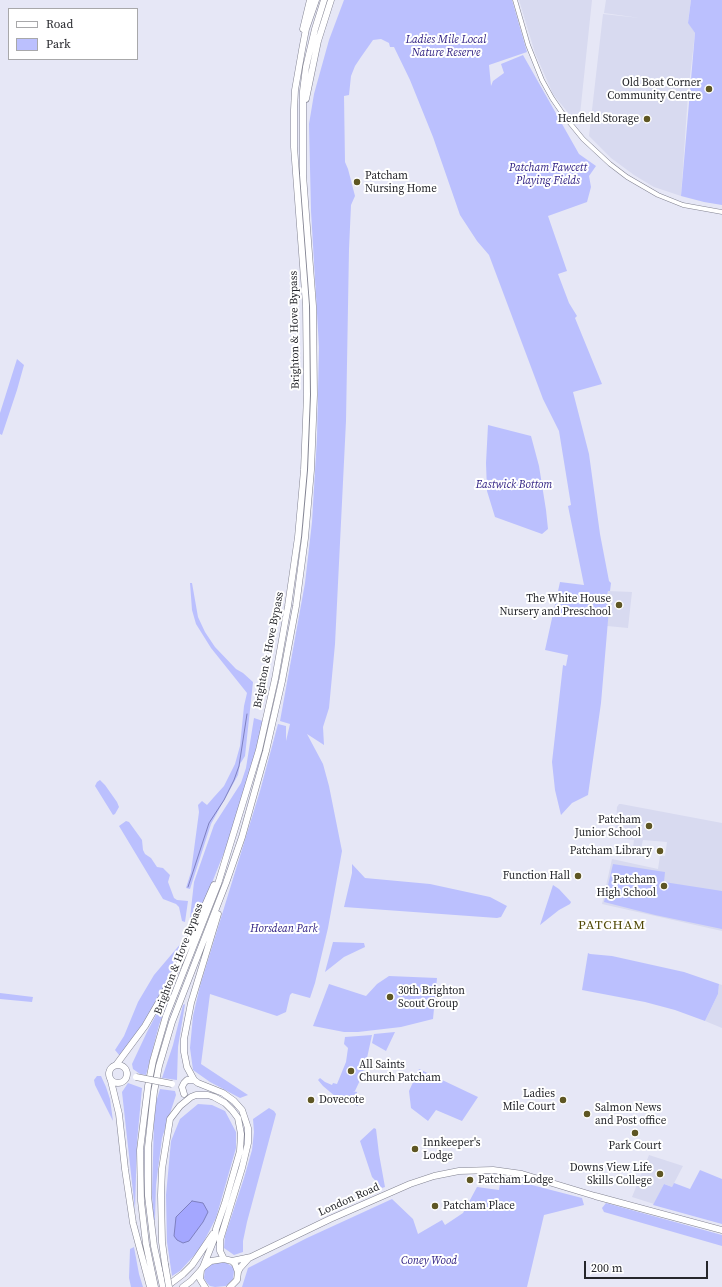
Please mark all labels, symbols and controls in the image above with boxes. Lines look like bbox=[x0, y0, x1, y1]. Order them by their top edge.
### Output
legend bbox=[8, 8, 138, 60]
text: Road bbox=[46, 16, 73, 32]
park label: Ladies Mile Local Nature Reserve bbox=[406, 33, 486, 59]
text: Park bbox=[46, 36, 71, 52]
place label: Old Boat Corner Community Centre bbox=[607, 76, 701, 102]
marker: Old Boat Corner Community Centre bbox=[704, 84, 714, 94]
place label: Henfield Storage bbox=[558, 112, 639, 126]
marker: Henfield Storage bbox=[642, 114, 652, 124]
park label: Patcham Fawcett Playing Fields bbox=[509, 161, 587, 187]
place label: Patcham Nursing Home bbox=[365, 169, 437, 195]
marker: Patcham Nursing Home bbox=[352, 177, 362, 187]
street label: Brighton & Hove Bypass bbox=[287, 271, 303, 389]
park label: Eastwick Bottom bbox=[476, 478, 552, 492]
street label: Brighton & Hove Bypass bbox=[251, 591, 287, 709]
place label: The White House Nursery and Preschool bbox=[499, 592, 611, 618]
marker: The White House Nursery and Preschool bbox=[614, 600, 624, 610]
place label: Patcham Junior School bbox=[575, 813, 641, 839]
marker: Patcham Junior School bbox=[644, 821, 654, 831]
place label: Patcham Library bbox=[570, 844, 652, 858]
marker: Patcham Library bbox=[655, 846, 665, 856]
place label: Function Hall bbox=[503, 869, 570, 883]
marker: Function Hall bbox=[573, 871, 583, 881]
place label: Patcham High School bbox=[597, 873, 656, 899]
marker: Patcham High School bbox=[659, 881, 669, 891]
street label: Brighton & Hove Bypass bbox=[152, 901, 206, 1017]
district label: PATCHAM bbox=[578, 918, 646, 934]
park label: Horsdean Park bbox=[250, 922, 318, 936]
place label: 30th Brighton Scout Group bbox=[398, 984, 465, 1010]
marker: 30th Brighton Scout Group bbox=[385, 992, 395, 1002]
place label: All Saints Church Patcham bbox=[359, 1058, 441, 1084]
marker: All Saints Church Patcham bbox=[346, 1066, 356, 1076]
place label: Ladies Mile Court bbox=[503, 1087, 555, 1113]
place label: Dovecote bbox=[319, 1093, 364, 1107]
marker: Dovecote bbox=[306, 1095, 316, 1105]
marker: Ladies Mile Court bbox=[558, 1095, 568, 1105]
place label: Salmon News and Post office bbox=[595, 1101, 666, 1127]
marker: Salmon News and Post office bbox=[582, 1109, 592, 1119]
marker: Park Court bbox=[630, 1128, 640, 1138]
place label: Innkeeper's Lodge bbox=[423, 1136, 480, 1162]
place label: Park Court bbox=[609, 1139, 661, 1153]
marker: Innkeeper's Lodge bbox=[410, 1144, 420, 1154]
place label: Downs View Life Skills College bbox=[570, 1161, 652, 1187]
marker: Downs View Life Skills College bbox=[655, 1169, 665, 1179]
place label: Patcham Lodge bbox=[478, 1173, 553, 1187]
marker: Patcham Lodge bbox=[465, 1175, 475, 1185]
street label: London Road bbox=[316, 1181, 382, 1219]
place label: Patcham Place bbox=[443, 1199, 515, 1213]
marker: Patcham Place bbox=[430, 1201, 440, 1211]
scale bar bbox=[586, 1253, 710, 1279]
park label: Coney Wood bbox=[401, 1254, 457, 1268]
text: 200 m bbox=[591, 1260, 623, 1276]

